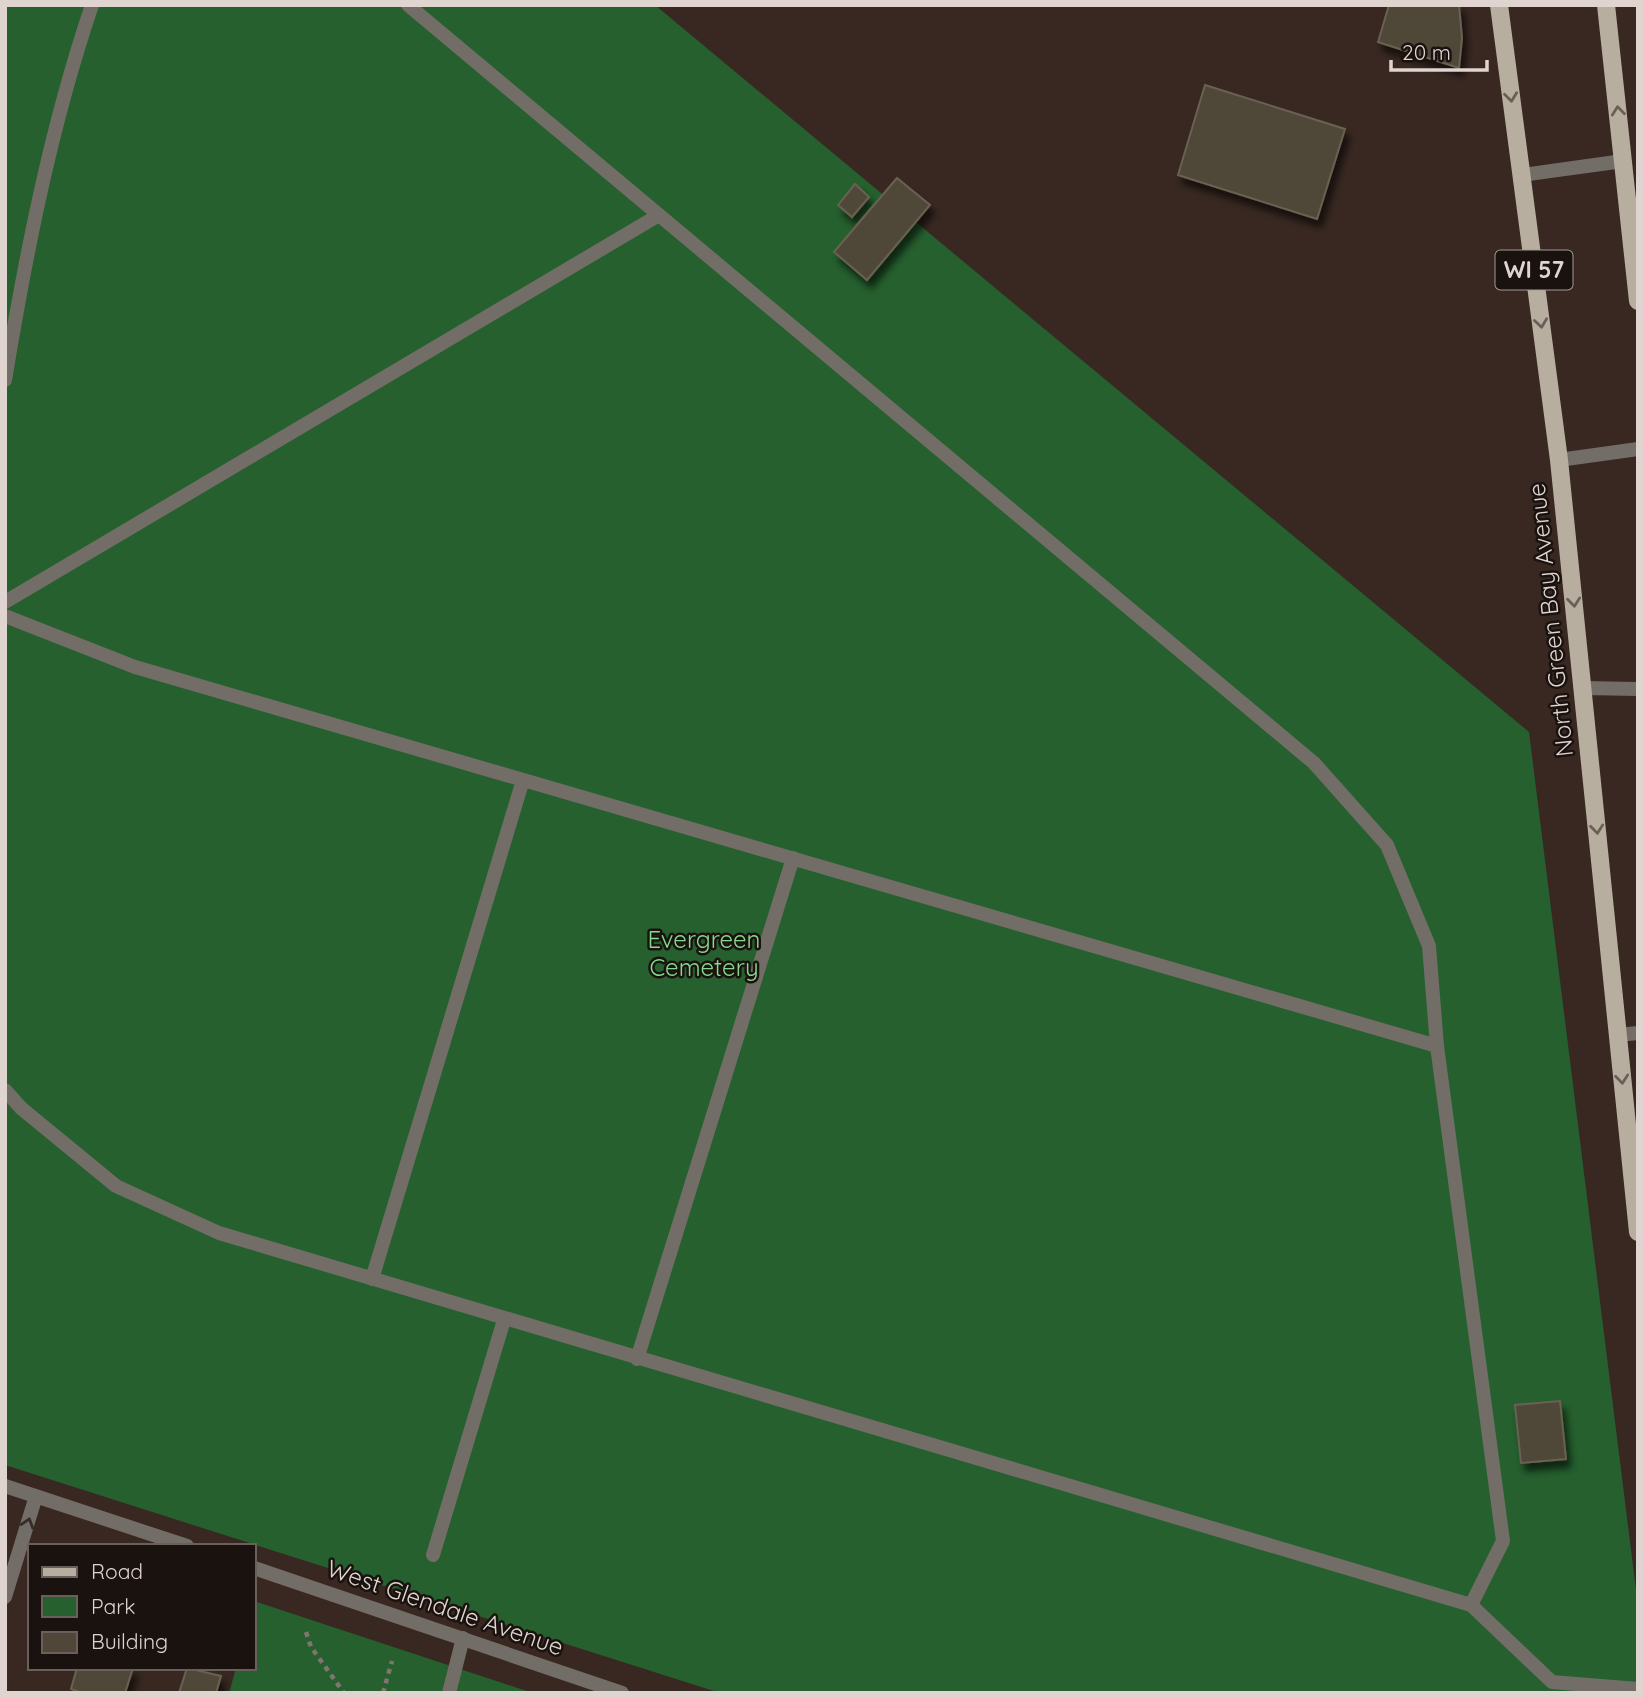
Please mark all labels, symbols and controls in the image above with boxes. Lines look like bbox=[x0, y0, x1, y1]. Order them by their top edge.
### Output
scale bar bbox=[1391, 28, 1487, 72]
text: 20 m bbox=[1402, 39, 1451, 65]
one-way arrow bbox=[1504, 91, 1519, 103]
one-way arrow bbox=[1610, 105, 1625, 117]
road number: WI 57 bbox=[1496, 250, 1572, 290]
one-way arrow bbox=[1534, 317, 1549, 329]
street label: North Green Bay Avenue bbox=[1521, 482, 1579, 758]
one-way arrow bbox=[1566, 597, 1581, 608]
one-way arrow bbox=[1589, 823, 1604, 834]
park label: Evergreen Cemetery bbox=[648, 924, 760, 982]
one-way arrow bbox=[1615, 1074, 1630, 1085]
one-way arrow bbox=[19, 1517, 34, 1529]
legend bbox=[28, 1544, 256, 1670]
street label: West Glendale Avenue bbox=[323, 1552, 568, 1662]
text: Road bbox=[91, 1558, 143, 1584]
text: Park bbox=[91, 1593, 135, 1619]
text: Building bbox=[91, 1628, 168, 1654]

